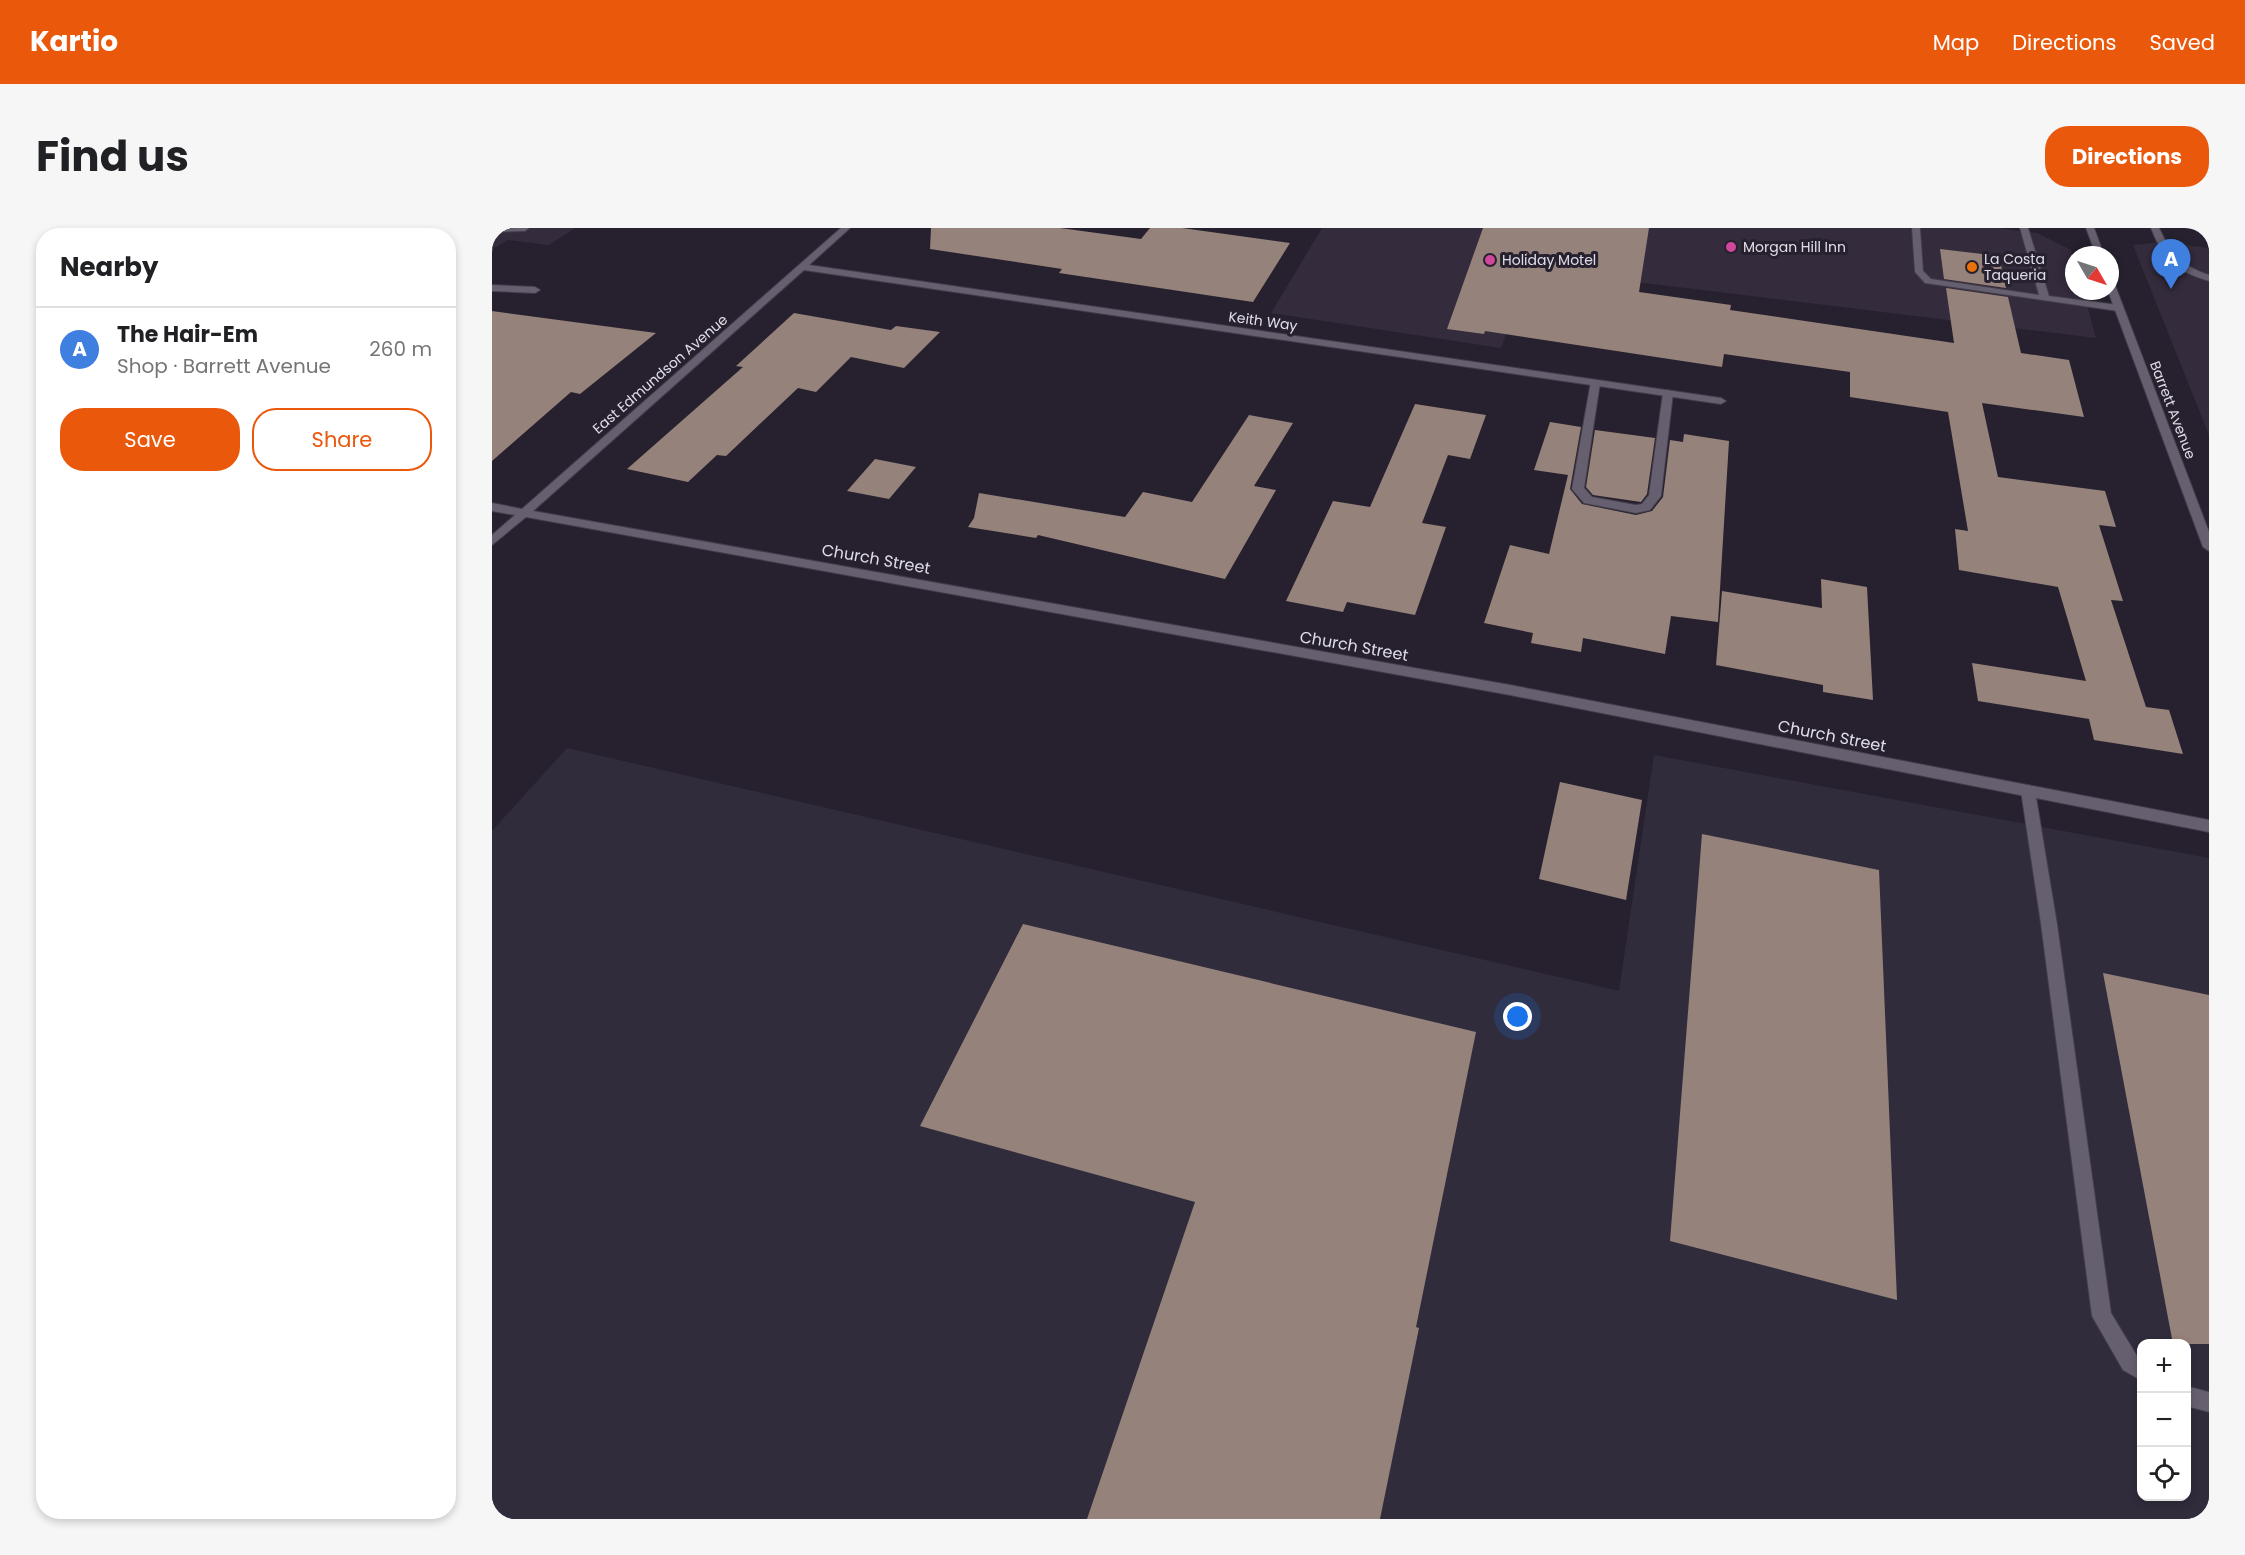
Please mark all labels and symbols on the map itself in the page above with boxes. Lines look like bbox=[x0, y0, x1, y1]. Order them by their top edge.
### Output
place label: Morgan Hill Inn bbox=[1743, 237, 1846, 257]
pin: A bbox=[2152, 239, 2190, 289]
marker: Morgan Hill Inn bbox=[1724, 240, 1738, 254]
north arrow bbox=[2065, 246, 2119, 300]
place label: La Costa Taqueria bbox=[1984, 249, 2046, 285]
place label: Holiday Motel bbox=[1502, 250, 1596, 270]
marker: Holiday Motel bbox=[1483, 253, 1497, 267]
marker: La Costa Taqueria bbox=[1965, 260, 1979, 274]
street label: Keith Way bbox=[1227, 306, 1299, 336]
street label: East Edmundson Avenue bbox=[588, 310, 732, 438]
street label: Barrett Avenue bbox=[2145, 358, 2201, 462]
street label: Church Street bbox=[820, 538, 932, 580]
street label: Church Street bbox=[1298, 625, 1410, 667]
street label: Church Street bbox=[1776, 714, 1888, 758]
your location bbox=[1503, 1002, 1532, 1031]

